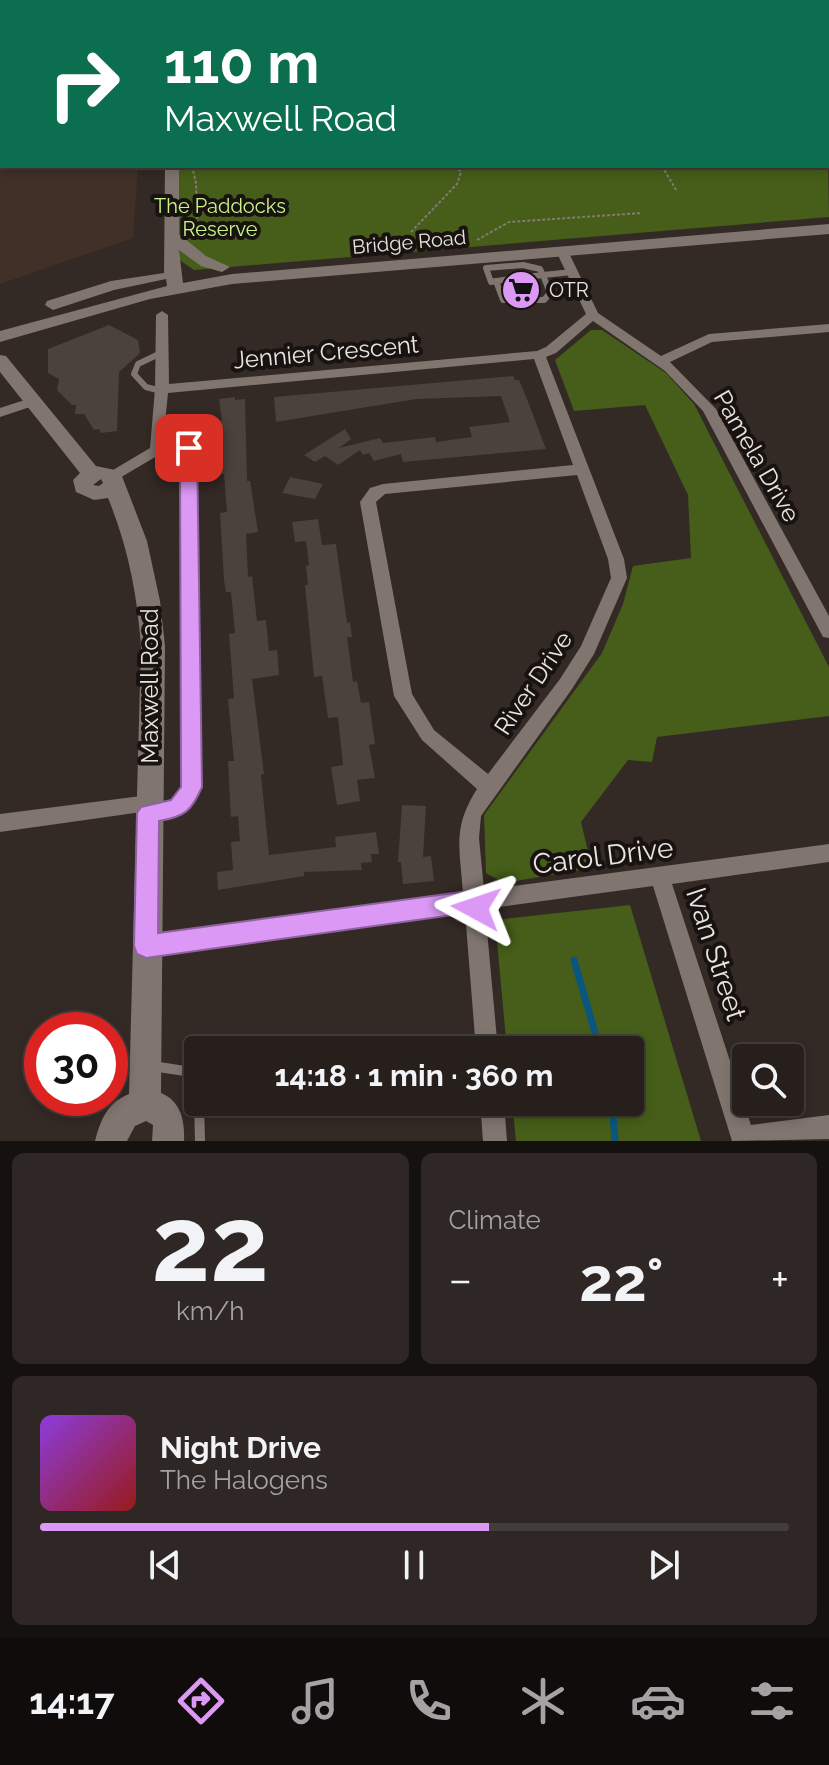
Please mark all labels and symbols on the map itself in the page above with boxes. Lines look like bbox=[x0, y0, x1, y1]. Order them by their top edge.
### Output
park label: The Paddocks Reserve bbox=[154, 194, 286, 241]
street label: Bridge Road bbox=[351, 225, 467, 259]
supermarket icon: OTR bbox=[500, 269, 542, 311]
place label: OTR bbox=[549, 278, 589, 302]
street label: Jennier Crescent bbox=[232, 329, 420, 375]
street label: Pamela Drive bbox=[708, 385, 806, 527]
pin bbox=[155, 414, 223, 482]
street label: Maxwell Road bbox=[135, 608, 164, 764]
street label: River Drive bbox=[488, 626, 578, 740]
street label: Carol Drive bbox=[531, 831, 675, 881]
position arrow bbox=[434, 866, 518, 950]
street label: Ivan Street bbox=[679, 883, 753, 1025]
speed limit sign: 30 bbox=[24, 1012, 128, 1116]

